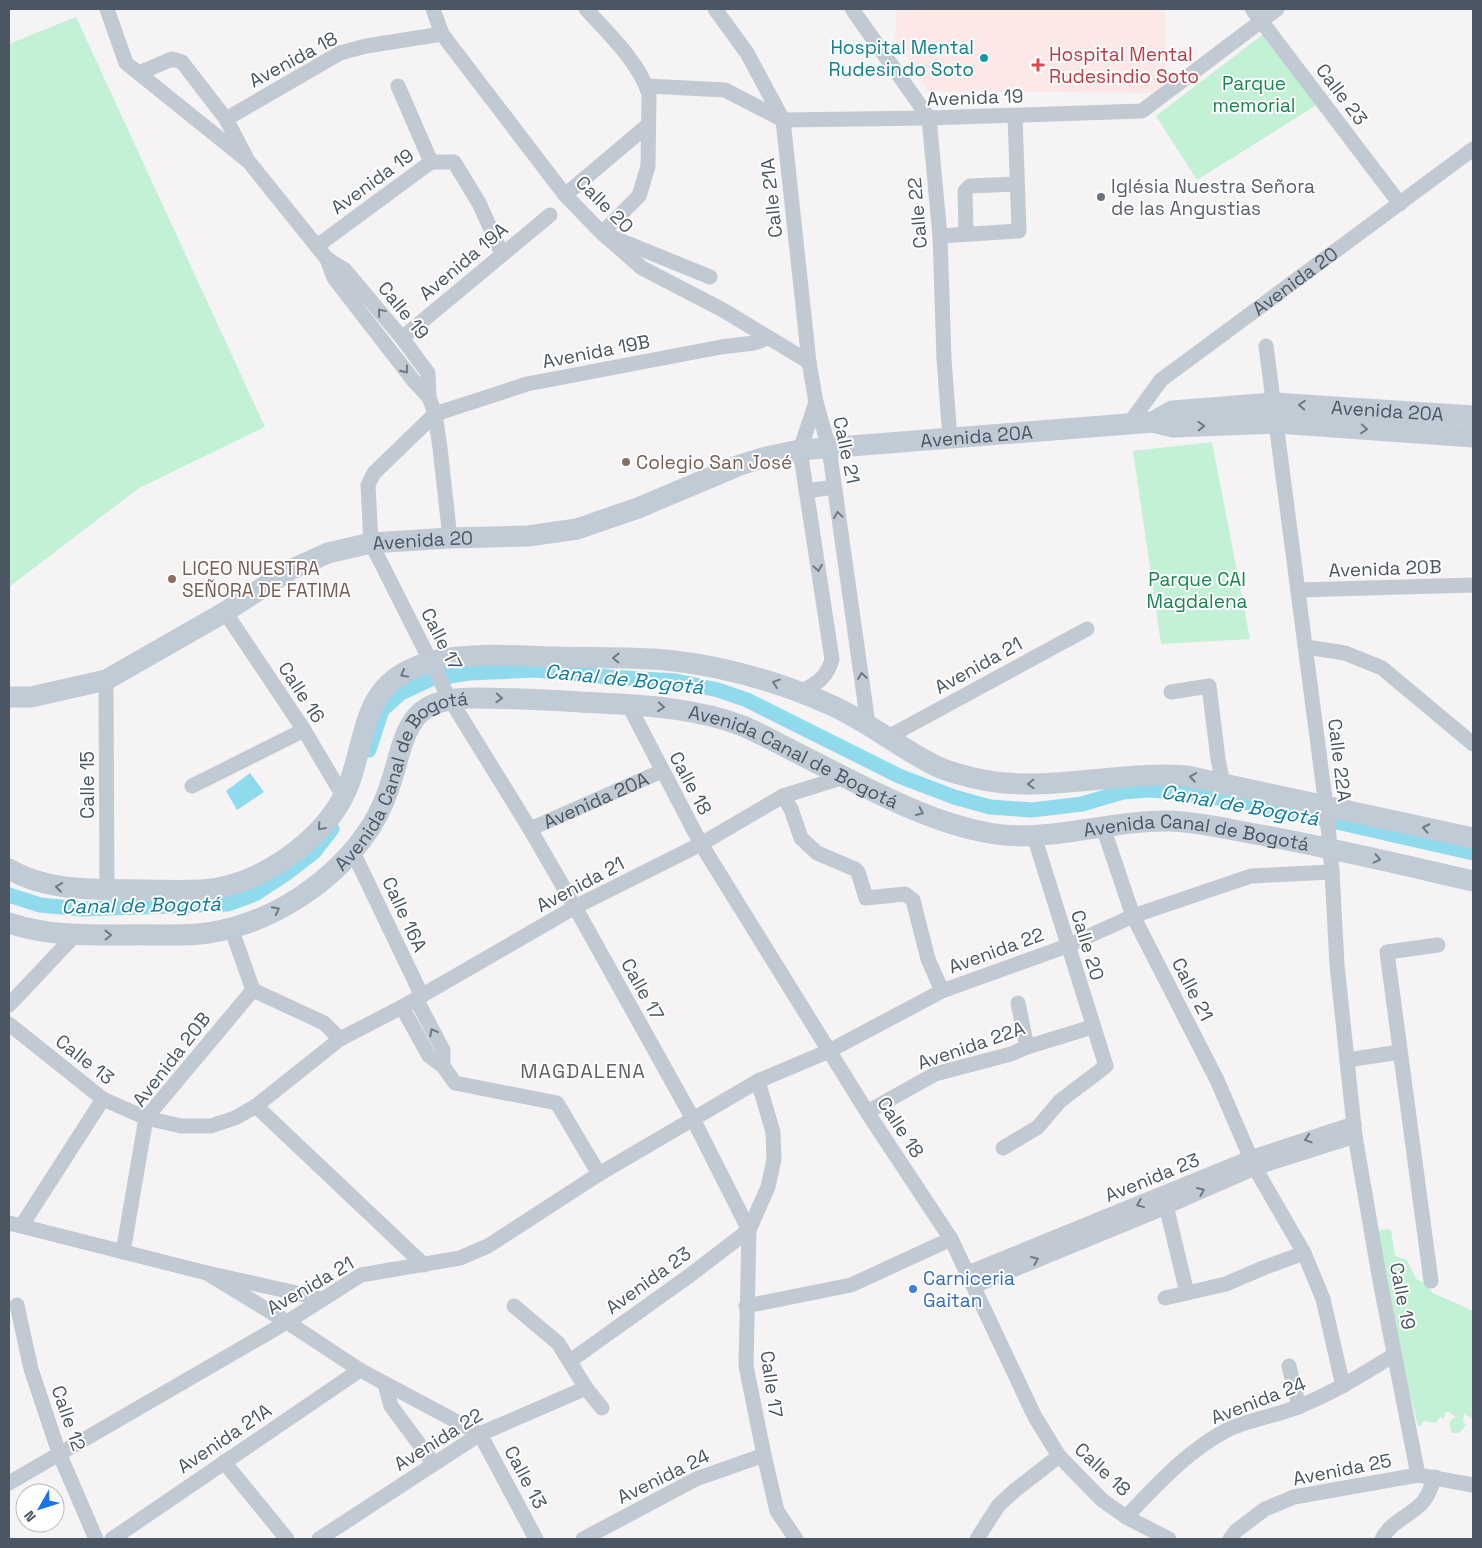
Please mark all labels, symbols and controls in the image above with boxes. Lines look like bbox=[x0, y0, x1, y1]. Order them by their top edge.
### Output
street label: Avenida 18 bbox=[245, 26, 342, 93]
place label: Hospital Mental Rudesindo Soto bbox=[829, 35, 974, 82]
place label: Hospital Mental Rudesindio Soto bbox=[1049, 42, 1199, 89]
marker: Hospital Mental Rudesindo Soto bbox=[978, 52, 990, 64]
marker: Hospital Mental Rudesindio Soto bbox=[1031, 58, 1045, 72]
street label: Calle 23 bbox=[1310, 58, 1373, 130]
park label: Parque memorial bbox=[1212, 71, 1296, 118]
street label: Avenida 19 bbox=[926, 83, 1024, 112]
street label: Avenida 19 bbox=[326, 143, 419, 220]
street label: Calle 21A bbox=[755, 157, 788, 239]
street label: Calle 20 bbox=[570, 170, 639, 239]
place label: Iglésia Nuestra Señora de las Angustias bbox=[1111, 174, 1315, 221]
street label: Calle 22 bbox=[902, 176, 933, 250]
marker: Iglésia Nuestra Señora de las Angustias bbox=[1095, 191, 1107, 203]
street label: Avenida 19A bbox=[414, 217, 513, 306]
street label: Avenida 20 bbox=[1247, 241, 1343, 321]
street label: Calle 19 bbox=[372, 276, 435, 345]
one-way arrow bbox=[377, 309, 386, 318]
street label: Avenida 19B bbox=[540, 329, 652, 374]
one-way arrow bbox=[399, 364, 407, 373]
street label: Avenida 20A bbox=[1330, 395, 1445, 427]
one-way arrow bbox=[1298, 399, 1306, 410]
street label: Calle 21 bbox=[827, 414, 866, 486]
street label: Avenida 20A bbox=[919, 420, 1034, 453]
one-way arrow bbox=[1198, 420, 1206, 431]
one-way arrow bbox=[1360, 423, 1368, 434]
place label: Colegio San José bbox=[636, 450, 792, 475]
marker: Colegio San José bbox=[620, 456, 632, 468]
one-way arrow bbox=[834, 511, 844, 519]
street label: Avenida 20 bbox=[372, 525, 473, 556]
street label: Avenida 20B bbox=[1328, 554, 1442, 583]
place label: LICEO NUESTRA SEÑORA DE FATIMA bbox=[182, 556, 351, 603]
one-way arrow bbox=[812, 564, 823, 572]
park label: Parque CAI Magdalena bbox=[1147, 567, 1248, 614]
marker: LICEO NUESTRA SEÑORA DE FATIMA bbox=[166, 573, 178, 585]
street label: Calle 17 bbox=[415, 604, 468, 675]
street label: Avenida 21 bbox=[930, 631, 1026, 700]
one-way arrow bbox=[612, 653, 620, 664]
street label: Calle 16 bbox=[273, 657, 331, 728]
water label: Canal de Bogotá bbox=[544, 658, 705, 700]
one-way arrow bbox=[401, 667, 410, 677]
one-way arrow bbox=[857, 671, 867, 680]
one-way arrow bbox=[772, 679, 781, 689]
street label: Avenida Canal de Bogotá bbox=[329, 686, 469, 876]
one-way arrow bbox=[495, 693, 503, 704]
street label: Avenida Canal de Bogotá bbox=[686, 700, 902, 814]
one-way arrow bbox=[658, 702, 666, 713]
street label: Calle 22A bbox=[1322, 717, 1357, 803]
street label: Calle 18 bbox=[663, 747, 718, 819]
street label: Calle 15 bbox=[75, 751, 100, 819]
street label: Avenida 20A bbox=[539, 766, 653, 835]
one-way arrow bbox=[1189, 772, 1198, 782]
water label: Canal de Bogotá bbox=[1159, 778, 1321, 832]
one-way arrow bbox=[1027, 779, 1034, 789]
one-way arrow bbox=[915, 806, 924, 816]
street label: Avenida Canal de Bogotá bbox=[1081, 809, 1311, 857]
one-way arrow bbox=[318, 822, 327, 831]
one-way arrow bbox=[1421, 823, 1430, 834]
street label: Avenida 21 bbox=[532, 851, 629, 918]
one-way arrow bbox=[1373, 853, 1382, 864]
street label: Calle 16A bbox=[376, 873, 433, 956]
one-way arrow bbox=[54, 882, 62, 893]
water label: Canal de Bogotá bbox=[61, 891, 221, 919]
one-way arrow bbox=[271, 906, 280, 916]
street label: Calle 20 bbox=[1065, 907, 1110, 983]
street label: Avenida 22 bbox=[945, 922, 1047, 979]
one-way arrow bbox=[105, 930, 113, 940]
street label: Calle 21 bbox=[1166, 953, 1219, 1025]
street label: Calle 17 bbox=[615, 954, 670, 1025]
street label: Avenida 20B bbox=[127, 1007, 216, 1112]
street label: Avenida 22A bbox=[914, 1015, 1028, 1076]
one-way arrow bbox=[430, 1028, 440, 1037]
street label: Calle 13 bbox=[50, 1029, 119, 1090]
district label: MAGDALENA bbox=[520, 1058, 646, 1084]
street label: Calle 18 bbox=[871, 1092, 930, 1163]
one-way arrow bbox=[1304, 1133, 1312, 1143]
street label: Avenida 23 bbox=[1101, 1147, 1203, 1208]
one-way arrow bbox=[1196, 1187, 1205, 1198]
one-way arrow bbox=[1136, 1198, 1145, 1208]
street label: Avenida 23 bbox=[601, 1241, 696, 1320]
street label: Avenida 21 bbox=[262, 1250, 358, 1320]
one-way arrow bbox=[1030, 1256, 1039, 1267]
street label: Calle 19 bbox=[1384, 1260, 1421, 1332]
place label: Carniceria Gaitan bbox=[923, 1266, 1015, 1313]
marker: Carniceria Gaitan bbox=[907, 1283, 919, 1295]
street label: Calle 17 bbox=[754, 1349, 789, 1419]
street label: Avenida 24 bbox=[1207, 1371, 1309, 1430]
street label: Calle 12 bbox=[46, 1382, 91, 1454]
street label: Avenida 21A bbox=[172, 1398, 276, 1479]
street label: Avenida 22 bbox=[389, 1402, 487, 1477]
street label: Calle 18 bbox=[1069, 1437, 1136, 1502]
street label: Calle 13 bbox=[499, 1441, 553, 1513]
street label: Avenida 24 bbox=[613, 1443, 714, 1510]
street label: Avenida 25 bbox=[1291, 1448, 1394, 1491]
north arrow bbox=[15, 1483, 65, 1533]
text: N bbox=[20, 1507, 40, 1525]

